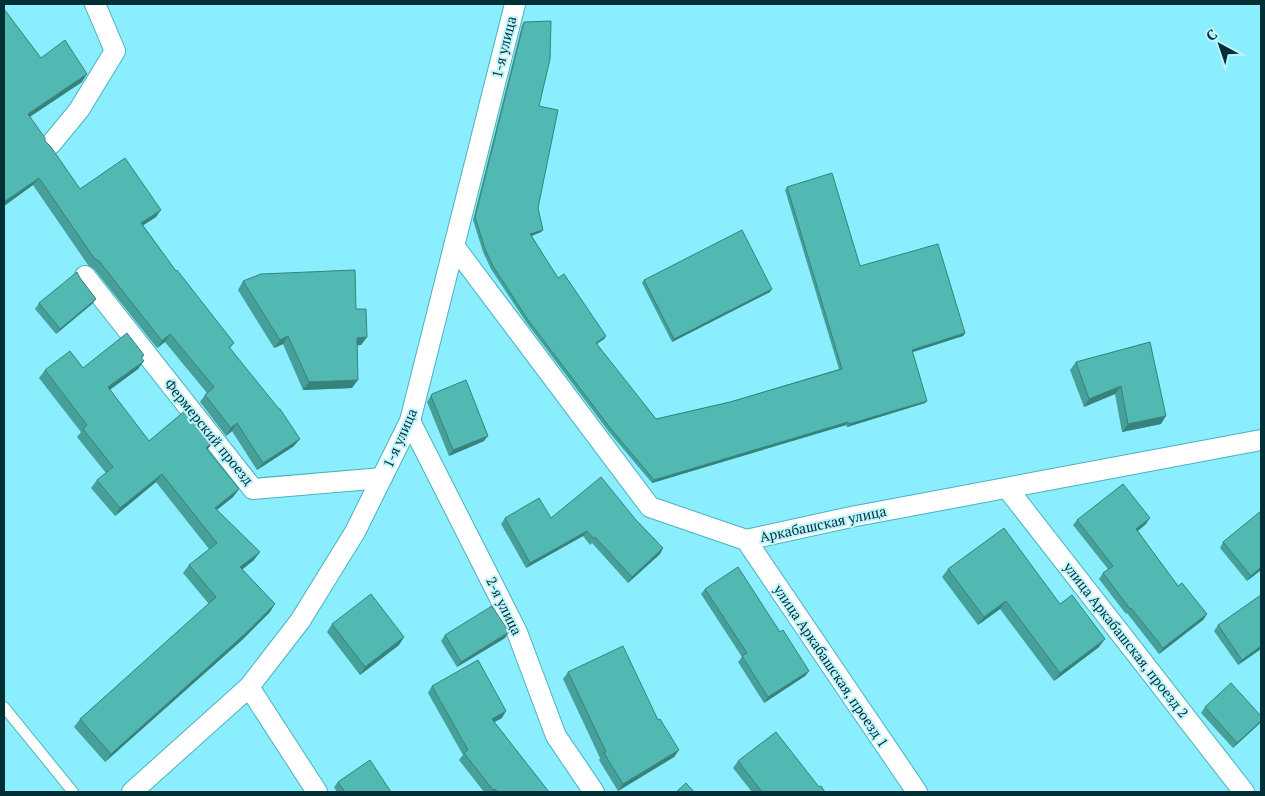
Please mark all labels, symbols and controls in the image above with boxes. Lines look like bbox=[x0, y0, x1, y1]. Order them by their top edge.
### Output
street label: 1-я улица bbox=[487, 14, 520, 80]
north arrow bbox=[1195, 20, 1245, 70]
text: С bbox=[1202, 24, 1221, 45]
street label: Фермерский проезд bbox=[161, 375, 258, 489]
street label: 1-я улица bbox=[378, 405, 421, 470]
street label: Аркабашская улица bbox=[758, 501, 888, 546]
street label: улица Аркабашская, проезд 2 bbox=[1059, 557, 1193, 721]
street label: 2-я улица bbox=[482, 573, 527, 638]
street label: улица Аркабашская, проезд 1 bbox=[769, 580, 893, 751]

